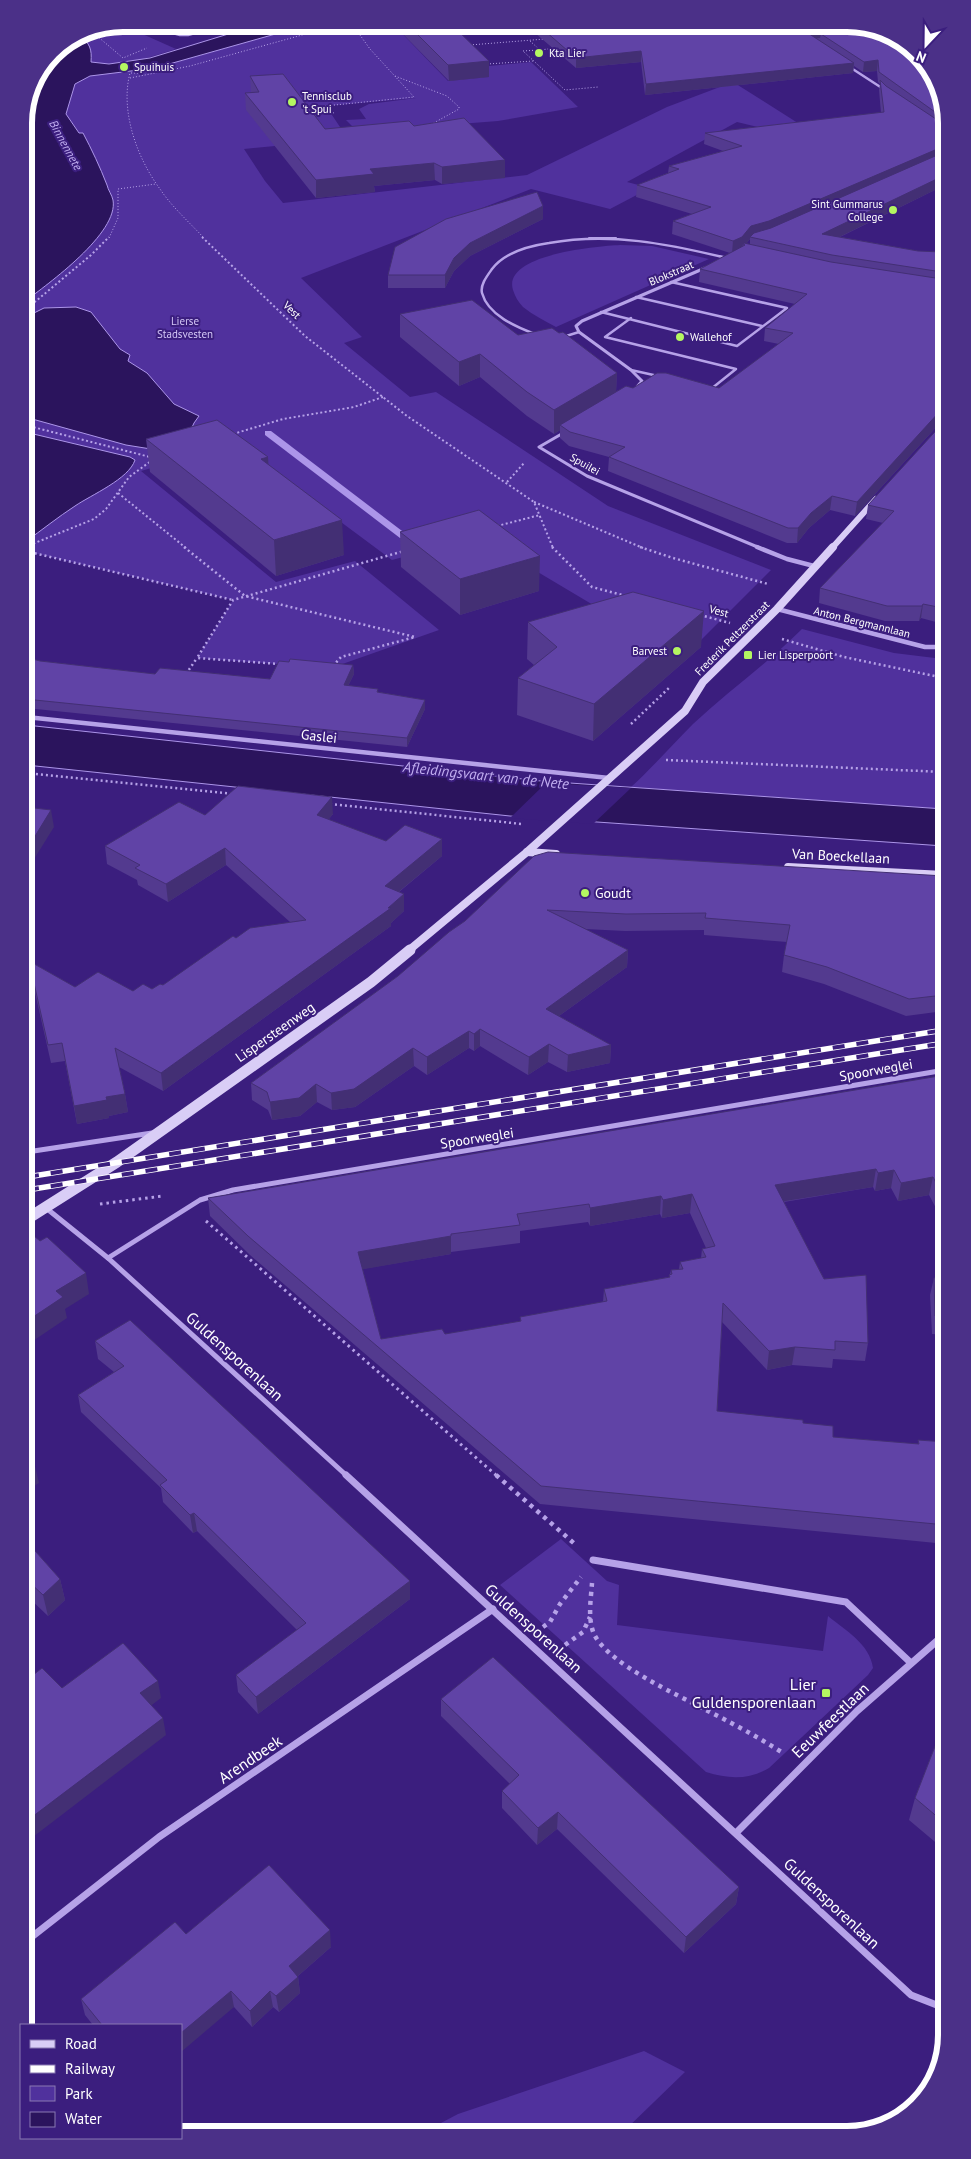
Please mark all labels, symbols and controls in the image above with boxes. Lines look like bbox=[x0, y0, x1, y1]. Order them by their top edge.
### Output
north arrow bbox=[901, 20, 951, 70]
place label: Kta Lier bbox=[549, 46, 586, 60]
marker: Kta Lier bbox=[533, 47, 545, 59]
text: N bbox=[913, 47, 929, 67]
place label: Spuihuis bbox=[134, 60, 175, 74]
marker: Spuihuis bbox=[118, 61, 130, 73]
place label: Tennisclub 't Spui bbox=[302, 89, 352, 116]
marker: Tennisclub 't Spui bbox=[286, 96, 298, 108]
water label: Binnennete bbox=[46, 117, 86, 173]
place label: Sint Gummarus College bbox=[811, 197, 883, 224]
marker: Sint Gummarus College bbox=[887, 204, 899, 216]
street label: Blokstraat bbox=[646, 257, 696, 289]
street label: Vest bbox=[279, 297, 304, 322]
park label: Lierse Stadsvesten bbox=[157, 314, 213, 341]
place label: Wallehof bbox=[690, 330, 732, 344]
marker: Wallehof bbox=[674, 331, 686, 343]
street label: Spuilei bbox=[567, 450, 603, 478]
street label: Frederik Peltzerstraat bbox=[692, 597, 773, 678]
street label: Vest bbox=[707, 601, 731, 620]
street label: Anton Bergmannlaan bbox=[812, 603, 912, 641]
place label: Barvest bbox=[632, 644, 667, 658]
marker: Barvest bbox=[671, 645, 683, 657]
place label: Lier Lisperpoort bbox=[758, 648, 833, 662]
marker: Lier Lisperpoort bbox=[742, 649, 754, 661]
street label: Gaslei bbox=[300, 725, 338, 747]
water label: Afleidingsvaart van de Nete bbox=[401, 757, 570, 793]
street label: Van Boeckellaan bbox=[791, 844, 890, 868]
place label: Goudt bbox=[595, 884, 631, 902]
marker: Goudt bbox=[579, 887, 591, 899]
street label: Lispersteenweg bbox=[232, 998, 318, 1066]
street label: Spoorweglei bbox=[838, 1055, 914, 1085]
street label: Spoorweglei bbox=[439, 1123, 515, 1153]
street label: Guldensporenlaan bbox=[182, 1307, 288, 1405]
street label: Guldensporenlaan bbox=[481, 1579, 587, 1677]
place label: Lier Guldensporenlaan bbox=[692, 1674, 817, 1712]
street label: Eeuwfeestlaan bbox=[787, 1678, 873, 1762]
marker: Lier Guldensporenlaan bbox=[820, 1687, 832, 1699]
street label: Arendbeek bbox=[214, 1730, 286, 1788]
street label: Guldensporenlaan bbox=[780, 1853, 884, 1953]
legend bbox=[20, 2024, 182, 2139]
text: Road bbox=[65, 2034, 97, 2053]
text: Railway bbox=[65, 2059, 115, 2078]
text: Park bbox=[65, 2084, 93, 2103]
text: Water bbox=[65, 2109, 102, 2128]

